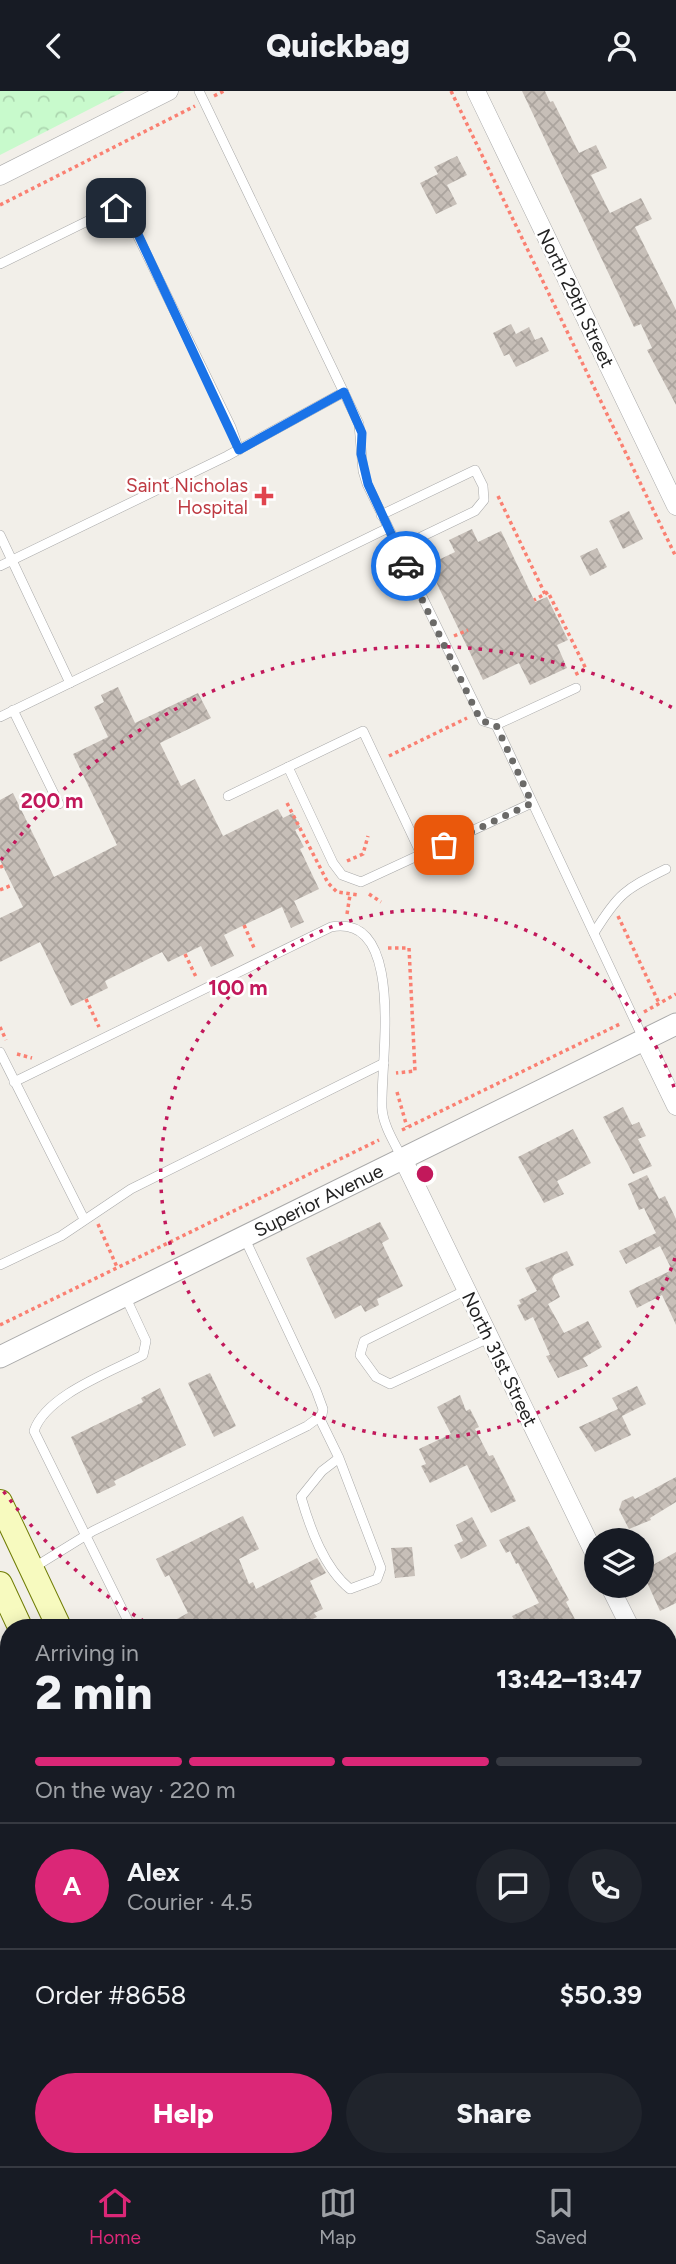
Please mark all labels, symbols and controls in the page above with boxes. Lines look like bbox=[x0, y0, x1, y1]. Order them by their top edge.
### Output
icon: back bbox=[35, 27, 73, 65]
text: Quickbag bbox=[266, 27, 410, 65]
icon: person bbox=[603, 27, 641, 65]
pin bbox=[86, 178, 146, 238]
icon: home bbox=[97, 189, 135, 227]
street label: North 29th Street bbox=[532, 225, 619, 371]
place label: Saint Nicholas Hospital bbox=[126, 474, 248, 519]
marker: Saint Nicholas Hospital bbox=[254, 486, 274, 506]
courier bbox=[371, 531, 441, 601]
icon: car bbox=[387, 547, 425, 585]
text: 200 m bbox=[21, 788, 83, 813]
pin bbox=[414, 815, 474, 875]
icon: bag bbox=[425, 826, 463, 864]
text: 100 m bbox=[208, 975, 268, 1000]
street label: Superior Avenue bbox=[250, 1159, 387, 1242]
centre of rings bbox=[413, 1162, 437, 1186]
street label: North 31st Street bbox=[457, 1288, 542, 1430]
map controls bbox=[584, 1528, 654, 1598]
button: layers bbox=[584, 1528, 654, 1598]
text: Arriving in bbox=[35, 1639, 139, 1667]
text: 13:42–13:47 bbox=[496, 1663, 642, 1695]
text: 2 min bbox=[35, 1665, 152, 1721]
text: On the way · 220 m bbox=[35, 1776, 235, 1804]
button: chat bbox=[476, 1849, 550, 1923]
button: phone bbox=[568, 1849, 642, 1923]
text: Alex bbox=[127, 1856, 180, 1888]
text: A bbox=[63, 1870, 81, 1902]
text: Courier · 4.5 bbox=[127, 1888, 253, 1916]
text: Order #8658 bbox=[35, 1979, 187, 2011]
text: $50.39 bbox=[560, 1979, 642, 2011]
button: Help bbox=[35, 2073, 332, 2153]
button: Share bbox=[346, 2073, 642, 2153]
tab: Home bbox=[89, 2184, 141, 2249]
tab: Map bbox=[319, 2184, 357, 2249]
tab: Saved bbox=[535, 2184, 587, 2249]

